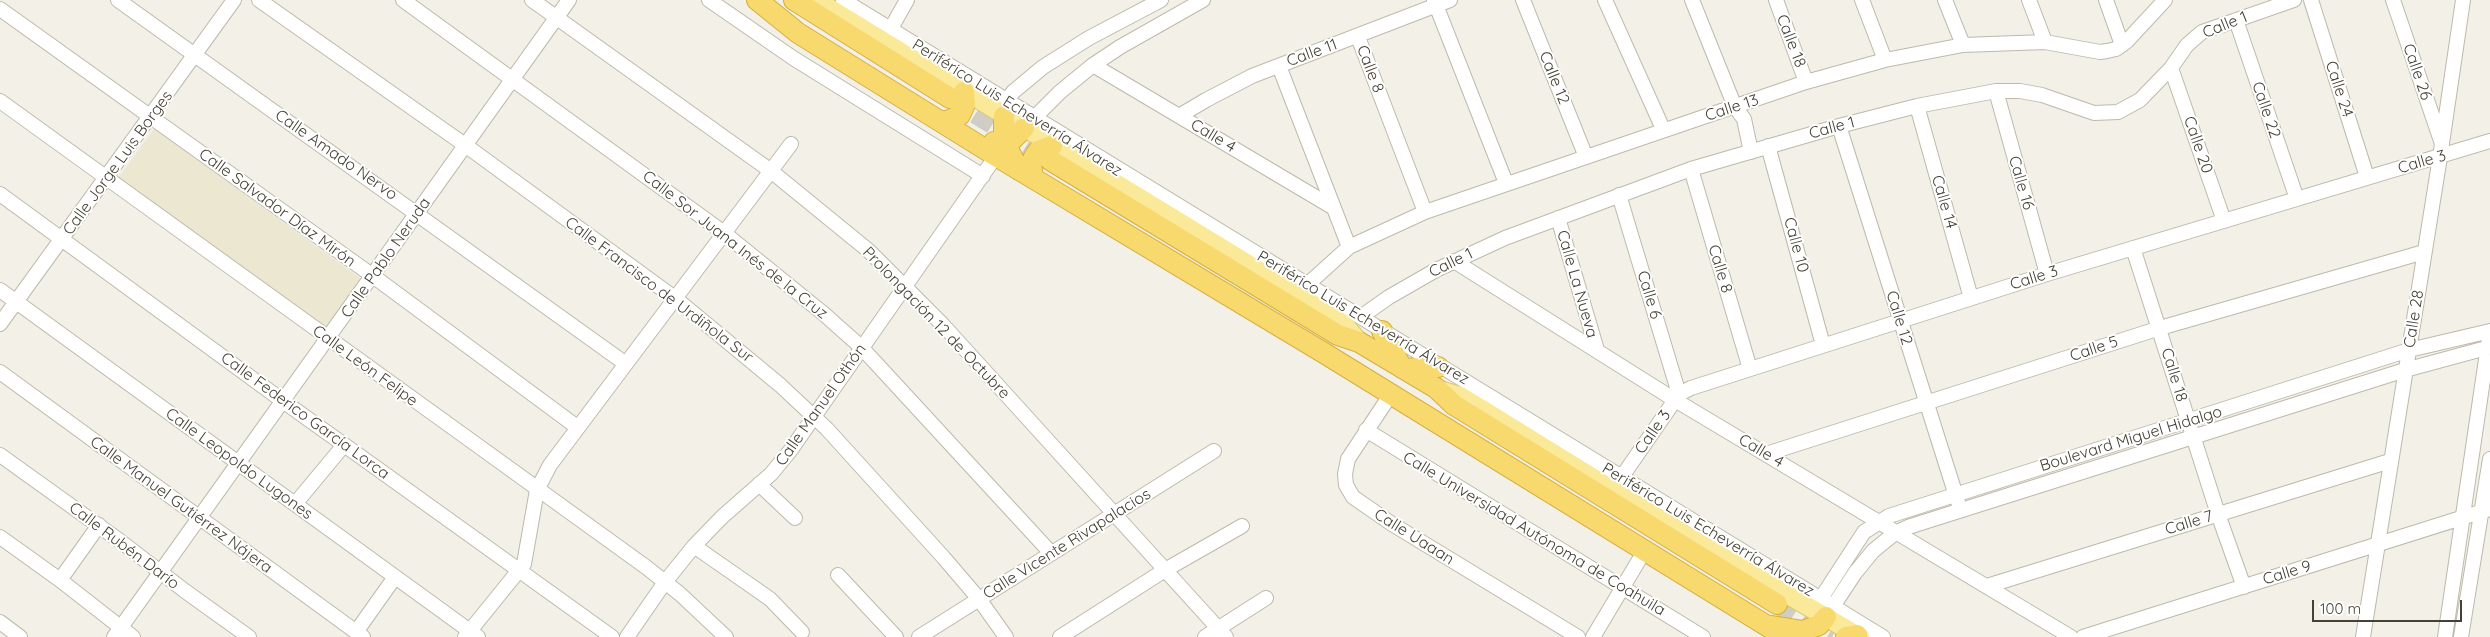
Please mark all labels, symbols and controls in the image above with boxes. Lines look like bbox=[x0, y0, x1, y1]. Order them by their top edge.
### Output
street label: Calle 1 bbox=[2200, 7, 2250, 43]
street label: Calle 18 bbox=[1772, 12, 1810, 70]
street label: Periférico Luis Echeverría Álvarez bbox=[909, 35, 1125, 181]
street label: Calle 11 bbox=[1284, 35, 1340, 71]
street label: Calle 26 bbox=[2398, 41, 2436, 103]
street label: Calle 8 bbox=[1352, 43, 1388, 95]
street label: Calle 12 bbox=[1535, 49, 1573, 107]
street label: Calle 24 bbox=[2321, 59, 2357, 119]
street label: Calle 22 bbox=[2247, 79, 2285, 141]
street label: Calle Jorge Luis Borges bbox=[59, 87, 177, 239]
street label: Calle 13 bbox=[1703, 90, 1761, 126]
street label: Calle Amado Nervo bbox=[271, 106, 401, 204]
street label: Calle 1 bbox=[1807, 113, 1857, 143]
street label: Calle 20 bbox=[2179, 114, 2217, 176]
street label: Calle 4 bbox=[1187, 115, 1239, 157]
street label: Calle Salvador Díaz Mirón bbox=[195, 145, 359, 271]
street label: Calle 3 bbox=[2396, 146, 2448, 178]
street label: Calle 16 bbox=[2004, 154, 2038, 212]
street label: Calle Sor Juana Inés de la Cruz bbox=[639, 167, 831, 323]
street label: Calle 14 bbox=[1927, 173, 1961, 231]
street label: Calle Pablo Neruda bbox=[337, 194, 435, 322]
street label: Calle Francisco de Urdiñola Sur bbox=[561, 213, 757, 367]
street label: Calle 10 bbox=[1779, 215, 1813, 275]
street label: Calle La Nueva bbox=[1552, 228, 1602, 340]
street label: Prolongación 12 de Octubre bbox=[858, 243, 1014, 403]
street label: Calle 8 bbox=[1704, 243, 1736, 295]
street label: Calle 1 bbox=[1426, 244, 1476, 282]
street label: Periférico Luis Echeverría Álvarez bbox=[1254, 247, 1472, 389]
street label: Calle 3 bbox=[2008, 262, 2060, 294]
street label: Calle 6 bbox=[1633, 269, 1665, 321]
street label: Calle 12 bbox=[1882, 289, 1916, 347]
street label: Calle 28 bbox=[2400, 289, 2428, 349]
street label: Calle León Felipe bbox=[309, 321, 421, 411]
street label: Calle 5 bbox=[2068, 332, 2120, 366]
street label: Calle Manuel Othón bbox=[772, 340, 870, 470]
street label: Calle 18 bbox=[2157, 346, 2191, 404]
street label: Calle Federico García Lorca bbox=[217, 348, 393, 484]
street label: Boulevard Miguel Hidalgo bbox=[2038, 402, 2224, 476]
street label: Calle Leopoldo Lugones bbox=[162, 404, 316, 524]
street label: Calle 3 bbox=[1631, 406, 1675, 458]
street label: Calle 4 bbox=[1735, 430, 1787, 472]
street label: Calle Manuel Gutiérrez Nájera bbox=[86, 432, 276, 578]
street label: Calle Universidad Autónoma de Coahuila bbox=[1399, 448, 1669, 620]
street label: Periférico Luis Echeverría Álvarez bbox=[1599, 459, 1817, 601]
street label: Calle Vicente Rivapalacios bbox=[980, 484, 1154, 604]
street label: Calle Rubén Darío bbox=[65, 498, 183, 594]
street label: Calle Uaaan bbox=[1370, 505, 1458, 569]
street label: Calle 7 bbox=[2163, 507, 2215, 539]
street label: Calle 9 bbox=[2260, 557, 2314, 589]
scale bar bbox=[2315, 590, 2465, 622]
text: 100 m bbox=[2320, 599, 2361, 618]

